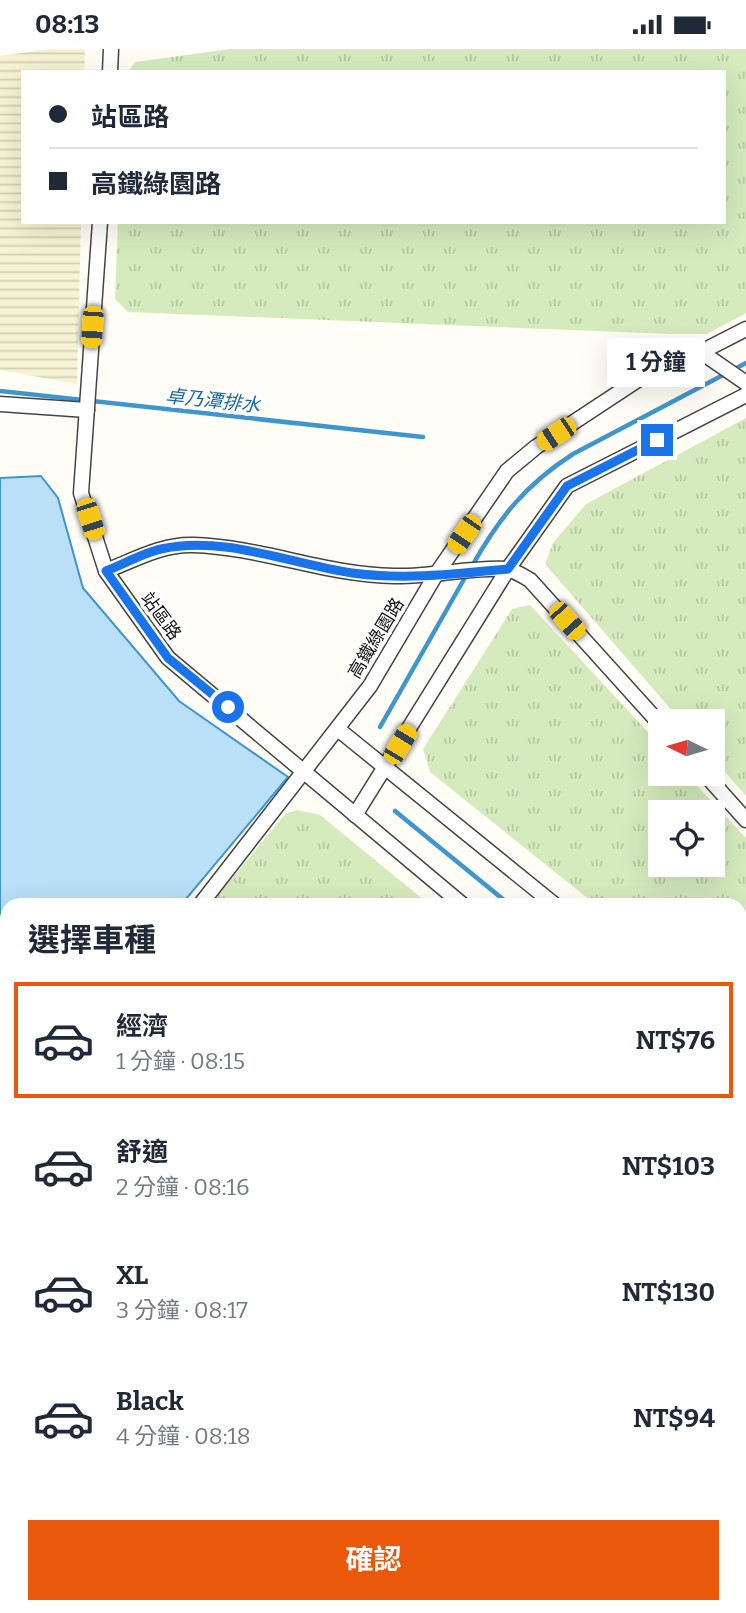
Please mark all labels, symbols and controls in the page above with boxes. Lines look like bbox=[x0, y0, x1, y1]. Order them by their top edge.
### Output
text: 08:13 bbox=[35, 9, 99, 40]
text: 站區路 bbox=[91, 102, 169, 133]
text: 高鐵綠園路 bbox=[91, 169, 221, 200]
car bbox=[81, 305, 104, 349]
callout: 1 分鐘 bbox=[608, 339, 706, 387]
text: 1 分鐘 bbox=[626, 348, 686, 376]
water label: 卓乃潭排水 bbox=[164, 384, 262, 417]
car bbox=[533, 414, 580, 454]
route end bbox=[641, 424, 673, 456]
car bbox=[74, 496, 107, 542]
car bbox=[444, 511, 485, 557]
street label: 站區路 bbox=[136, 588, 186, 644]
street label: 高鐵綠園路 bbox=[343, 594, 409, 682]
car bbox=[546, 598, 589, 644]
route start bbox=[212, 691, 244, 723]
north arrow bbox=[648, 709, 724, 786]
map controls bbox=[648, 709, 725, 877]
car bbox=[381, 721, 420, 767]
button: locate bbox=[648, 800, 725, 877]
text: 選擇車種 bbox=[28, 921, 156, 959]
icon: car bbox=[32, 1009, 95, 1072]
text: 經濟 bbox=[116, 1011, 168, 1042]
text: NT$76 bbox=[636, 1025, 715, 1056]
text: 1 分鐘 · 08:15 bbox=[116, 1047, 245, 1075]
icon: car bbox=[32, 1135, 95, 1198]
text: 舒適 bbox=[116, 1137, 168, 1168]
text: NT$103 bbox=[622, 1151, 715, 1182]
text: 2 分鐘 · 08:16 bbox=[116, 1173, 249, 1201]
text: XL bbox=[116, 1260, 148, 1291]
icon: car bbox=[32, 1261, 95, 1324]
text: NT$130 bbox=[622, 1277, 715, 1308]
text: 3 分鐘 · 08:17 bbox=[116, 1296, 248, 1324]
text: Black bbox=[116, 1386, 184, 1417]
icon: car bbox=[32, 1387, 95, 1450]
text: NT$94 bbox=[633, 1403, 715, 1434]
text: 4 分鐘 · 08:18 bbox=[116, 1422, 251, 1450]
button: 確認 bbox=[28, 1520, 719, 1600]

